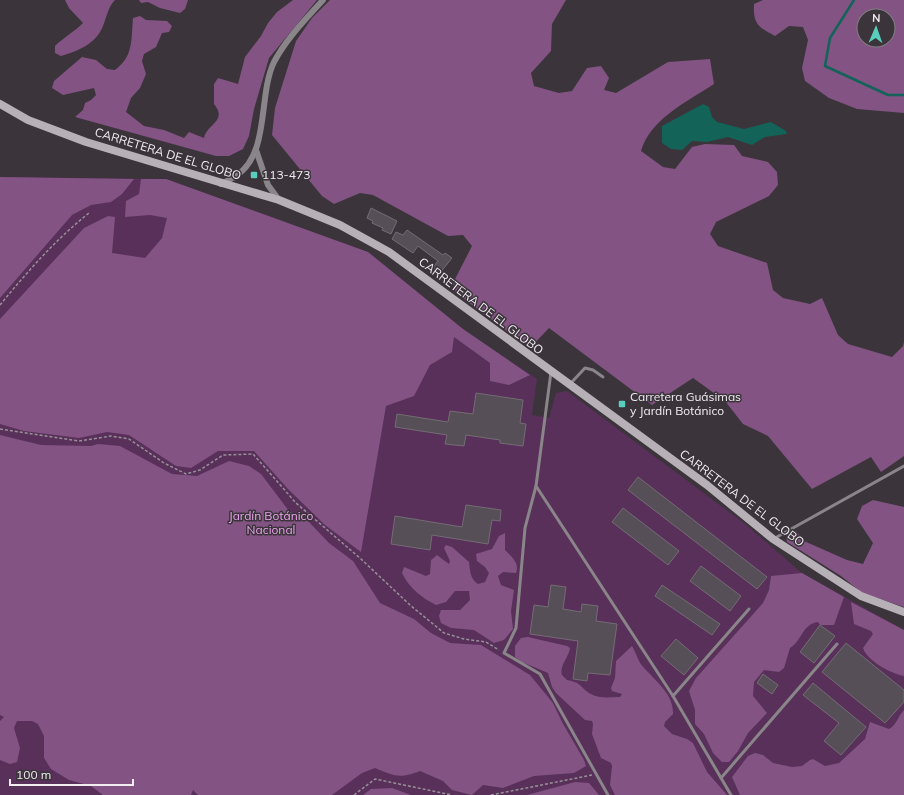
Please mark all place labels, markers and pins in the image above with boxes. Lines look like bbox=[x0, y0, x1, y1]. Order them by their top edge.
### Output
place label: 113-473 bbox=[262, 167, 310, 182]
marker: 113-473 bbox=[249, 170, 259, 180]
place label: Carretera Guásimas y Jardín Botánico bbox=[630, 389, 741, 418]
marker: Carretera Guásimas y Jardín Botánico bbox=[617, 399, 627, 409]

